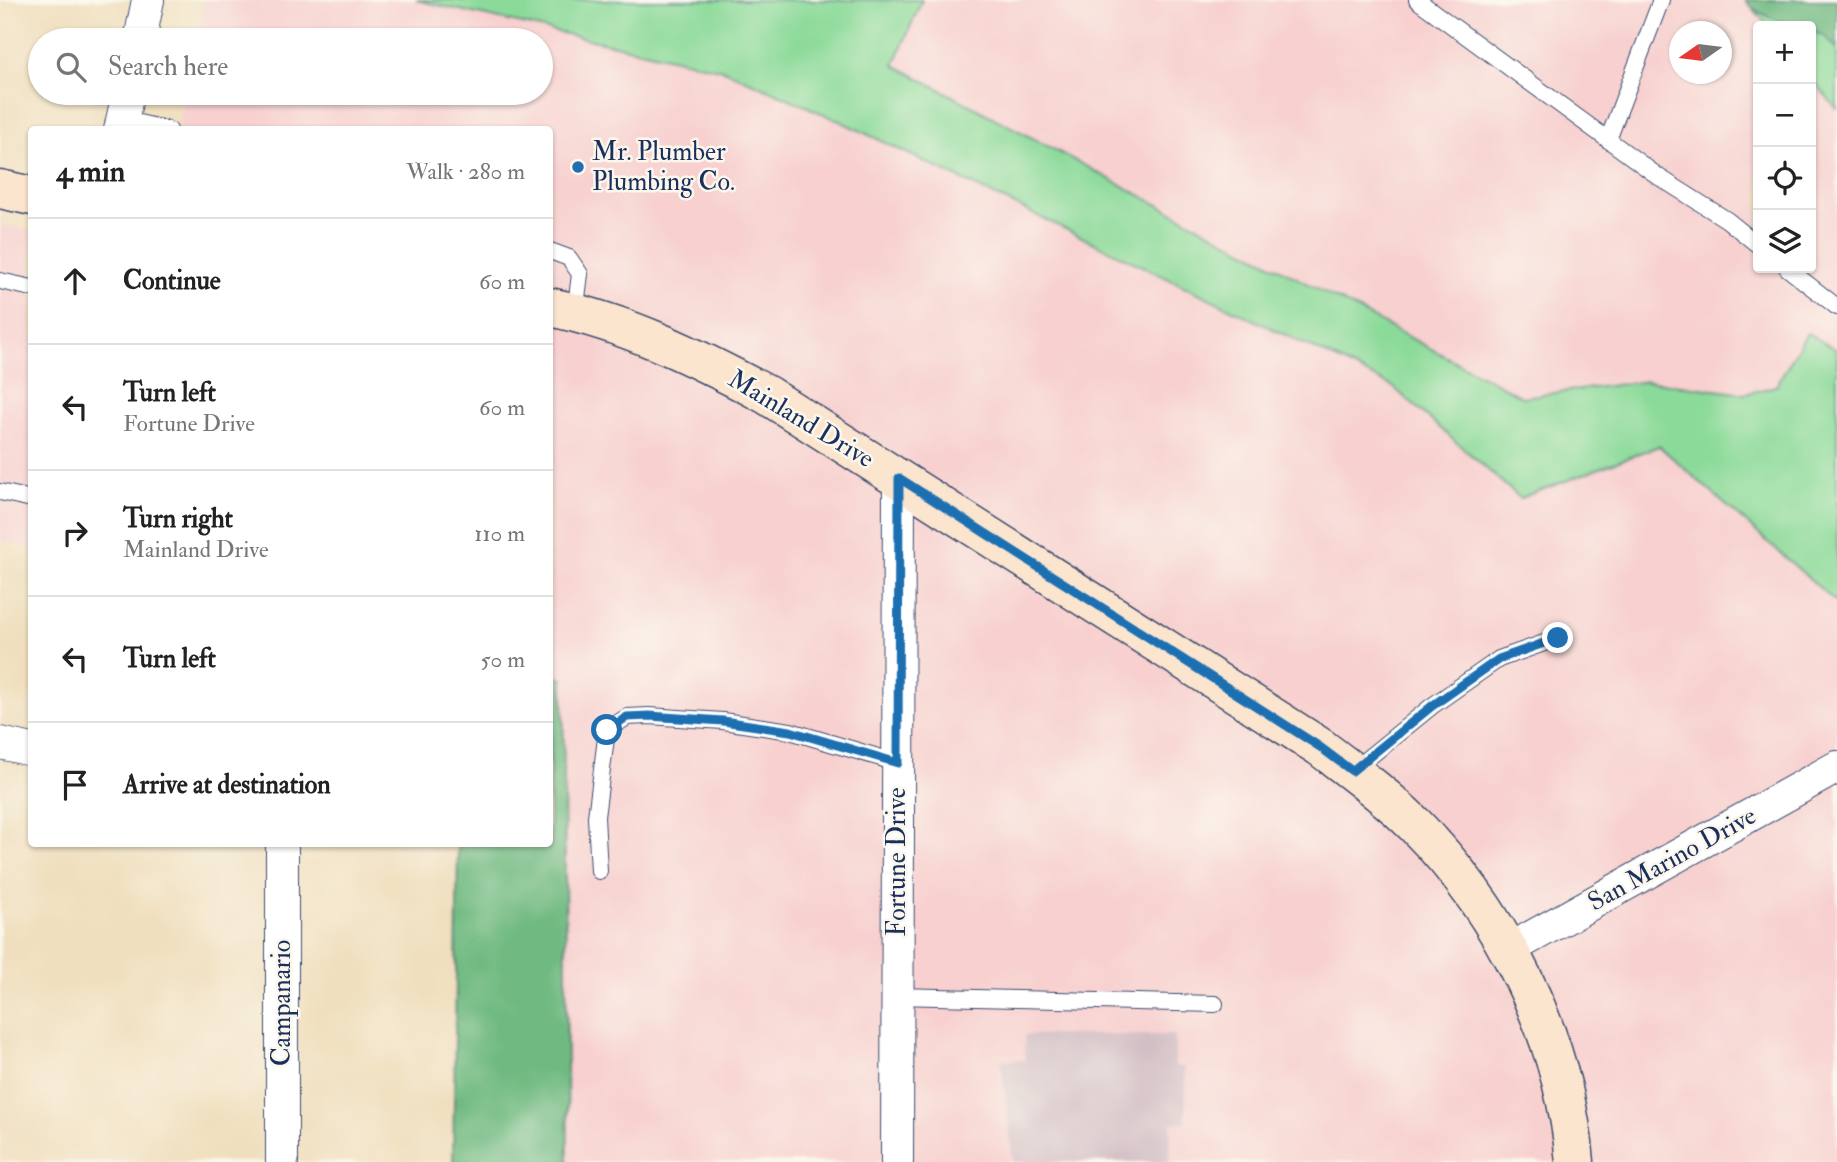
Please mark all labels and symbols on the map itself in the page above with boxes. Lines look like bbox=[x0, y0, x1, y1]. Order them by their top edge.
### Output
north arrow bbox=[1669, 21, 1732, 84]
place label: Mr. Plumber Plumbing Co. bbox=[592, 136, 735, 198]
marker: Mr. Plumber Plumbing Co. bbox=[570, 159, 586, 175]
street label: Mainland Drive bbox=[722, 363, 880, 475]
route end bbox=[1542, 622, 1573, 653]
route start bbox=[591, 714, 622, 745]
street label: Fortune Drive bbox=[881, 787, 913, 937]
street label: San Marino Drive bbox=[1582, 800, 1762, 918]
street label: Campanario bbox=[266, 940, 299, 1066]

